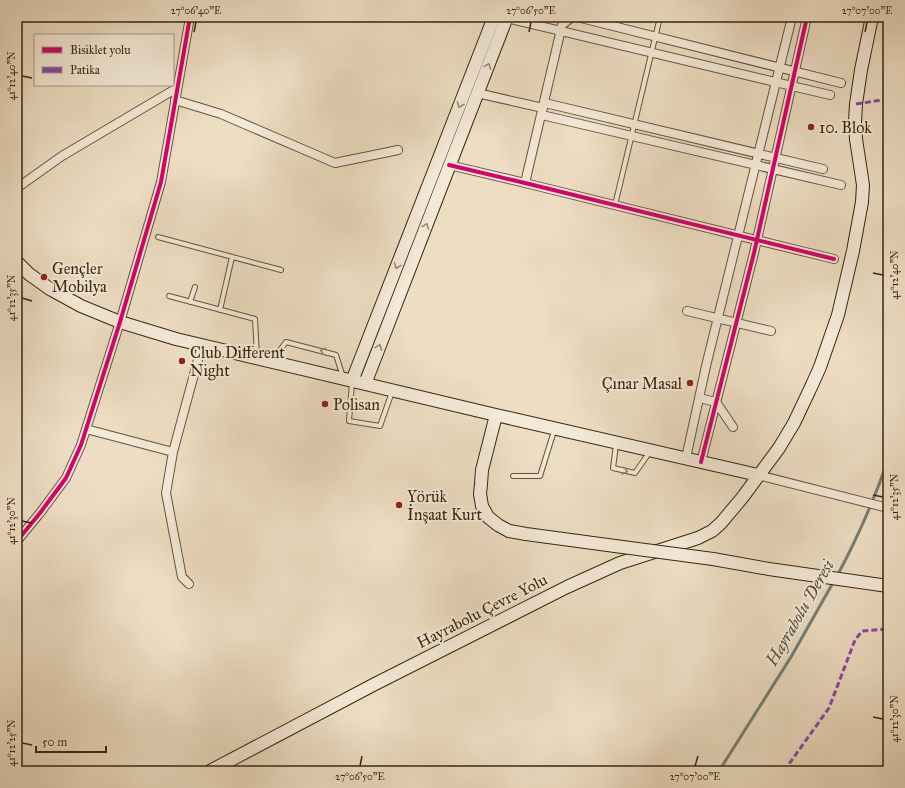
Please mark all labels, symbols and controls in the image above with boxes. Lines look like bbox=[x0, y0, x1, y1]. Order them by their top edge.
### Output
text: 27°06'40"E bbox=[171, 5, 221, 17]
text: 27°06'50"E bbox=[506, 5, 556, 17]
text: 27°07'00"E bbox=[842, 5, 892, 17]
legend bbox=[34, 34, 174, 86]
text: Bisiklet yolu bbox=[70, 43, 131, 57]
text: 41°12'40"N bbox=[6, 51, 18, 101]
one-way arrow bbox=[483, 62, 491, 69]
text: Patika bbox=[70, 63, 101, 77]
one-way arrow bbox=[456, 102, 464, 109]
place label: 10. Blok bbox=[819, 118, 872, 137]
marker: 10. Blok bbox=[806, 122, 816, 132]
one-way arrow bbox=[421, 223, 429, 230]
text: 41°12'40"N bbox=[889, 250, 901, 300]
place label: Gençler Mobilya bbox=[52, 259, 107, 296]
one-way arrow bbox=[394, 261, 402, 269]
marker: Gençler Mobilya bbox=[39, 272, 49, 282]
text: 41°12'35"N bbox=[6, 274, 18, 321]
place label: Club Different Night bbox=[190, 343, 285, 381]
one-way arrow bbox=[374, 344, 382, 351]
one-way arrow bbox=[320, 348, 326, 356]
marker: Club Different Night bbox=[177, 356, 187, 366]
place label: Çınar Masal bbox=[602, 374, 683, 393]
marker: Çınar Masal bbox=[685, 378, 695, 388]
place label: Polisan bbox=[333, 395, 380, 414]
marker: Polisan bbox=[320, 399, 330, 409]
one-way arrow bbox=[622, 467, 628, 475]
text: 41°12'35"N bbox=[889, 473, 901, 520]
place label: Yörük İnşaat Kurt bbox=[407, 487, 483, 524]
text: 41°12'30"N bbox=[6, 497, 18, 545]
marker: Yörük İnşaat Kurt bbox=[394, 500, 404, 510]
water label: Hayrabolu Deresi bbox=[761, 556, 839, 671]
street label: Hayrabolu Çevre Yolu bbox=[414, 570, 551, 652]
text: 41°12'30"N bbox=[889, 695, 901, 743]
text: 41°12'25"N bbox=[6, 719, 18, 767]
scale bar bbox=[36, 728, 106, 754]
text: 50 m bbox=[42, 735, 67, 749]
text: 27°06'50"E bbox=[335, 771, 385, 783]
text: 27°07'00"E bbox=[670, 771, 720, 783]

